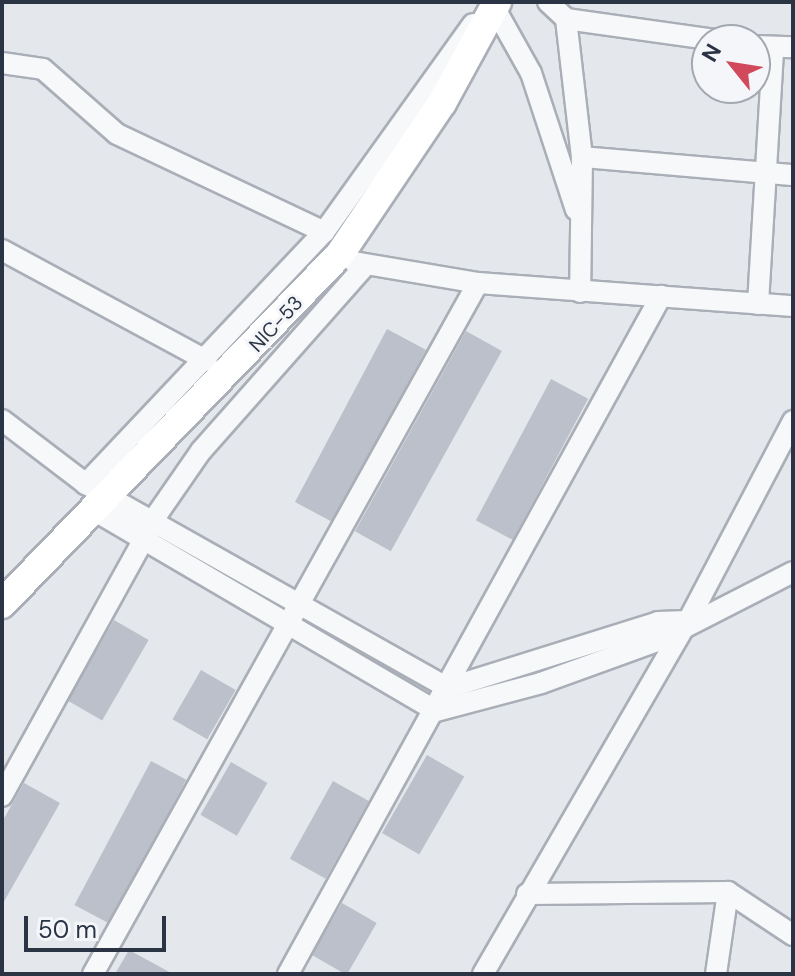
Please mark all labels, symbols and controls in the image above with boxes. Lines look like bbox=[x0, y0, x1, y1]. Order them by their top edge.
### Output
north arrow bbox=[691, 24, 771, 104]
text: N bbox=[695, 39, 728, 67]
street label: NIC-53 bbox=[244, 291, 308, 357]
scale bar bbox=[28, 900, 170, 950]
text: 50 m bbox=[38, 914, 97, 945]

